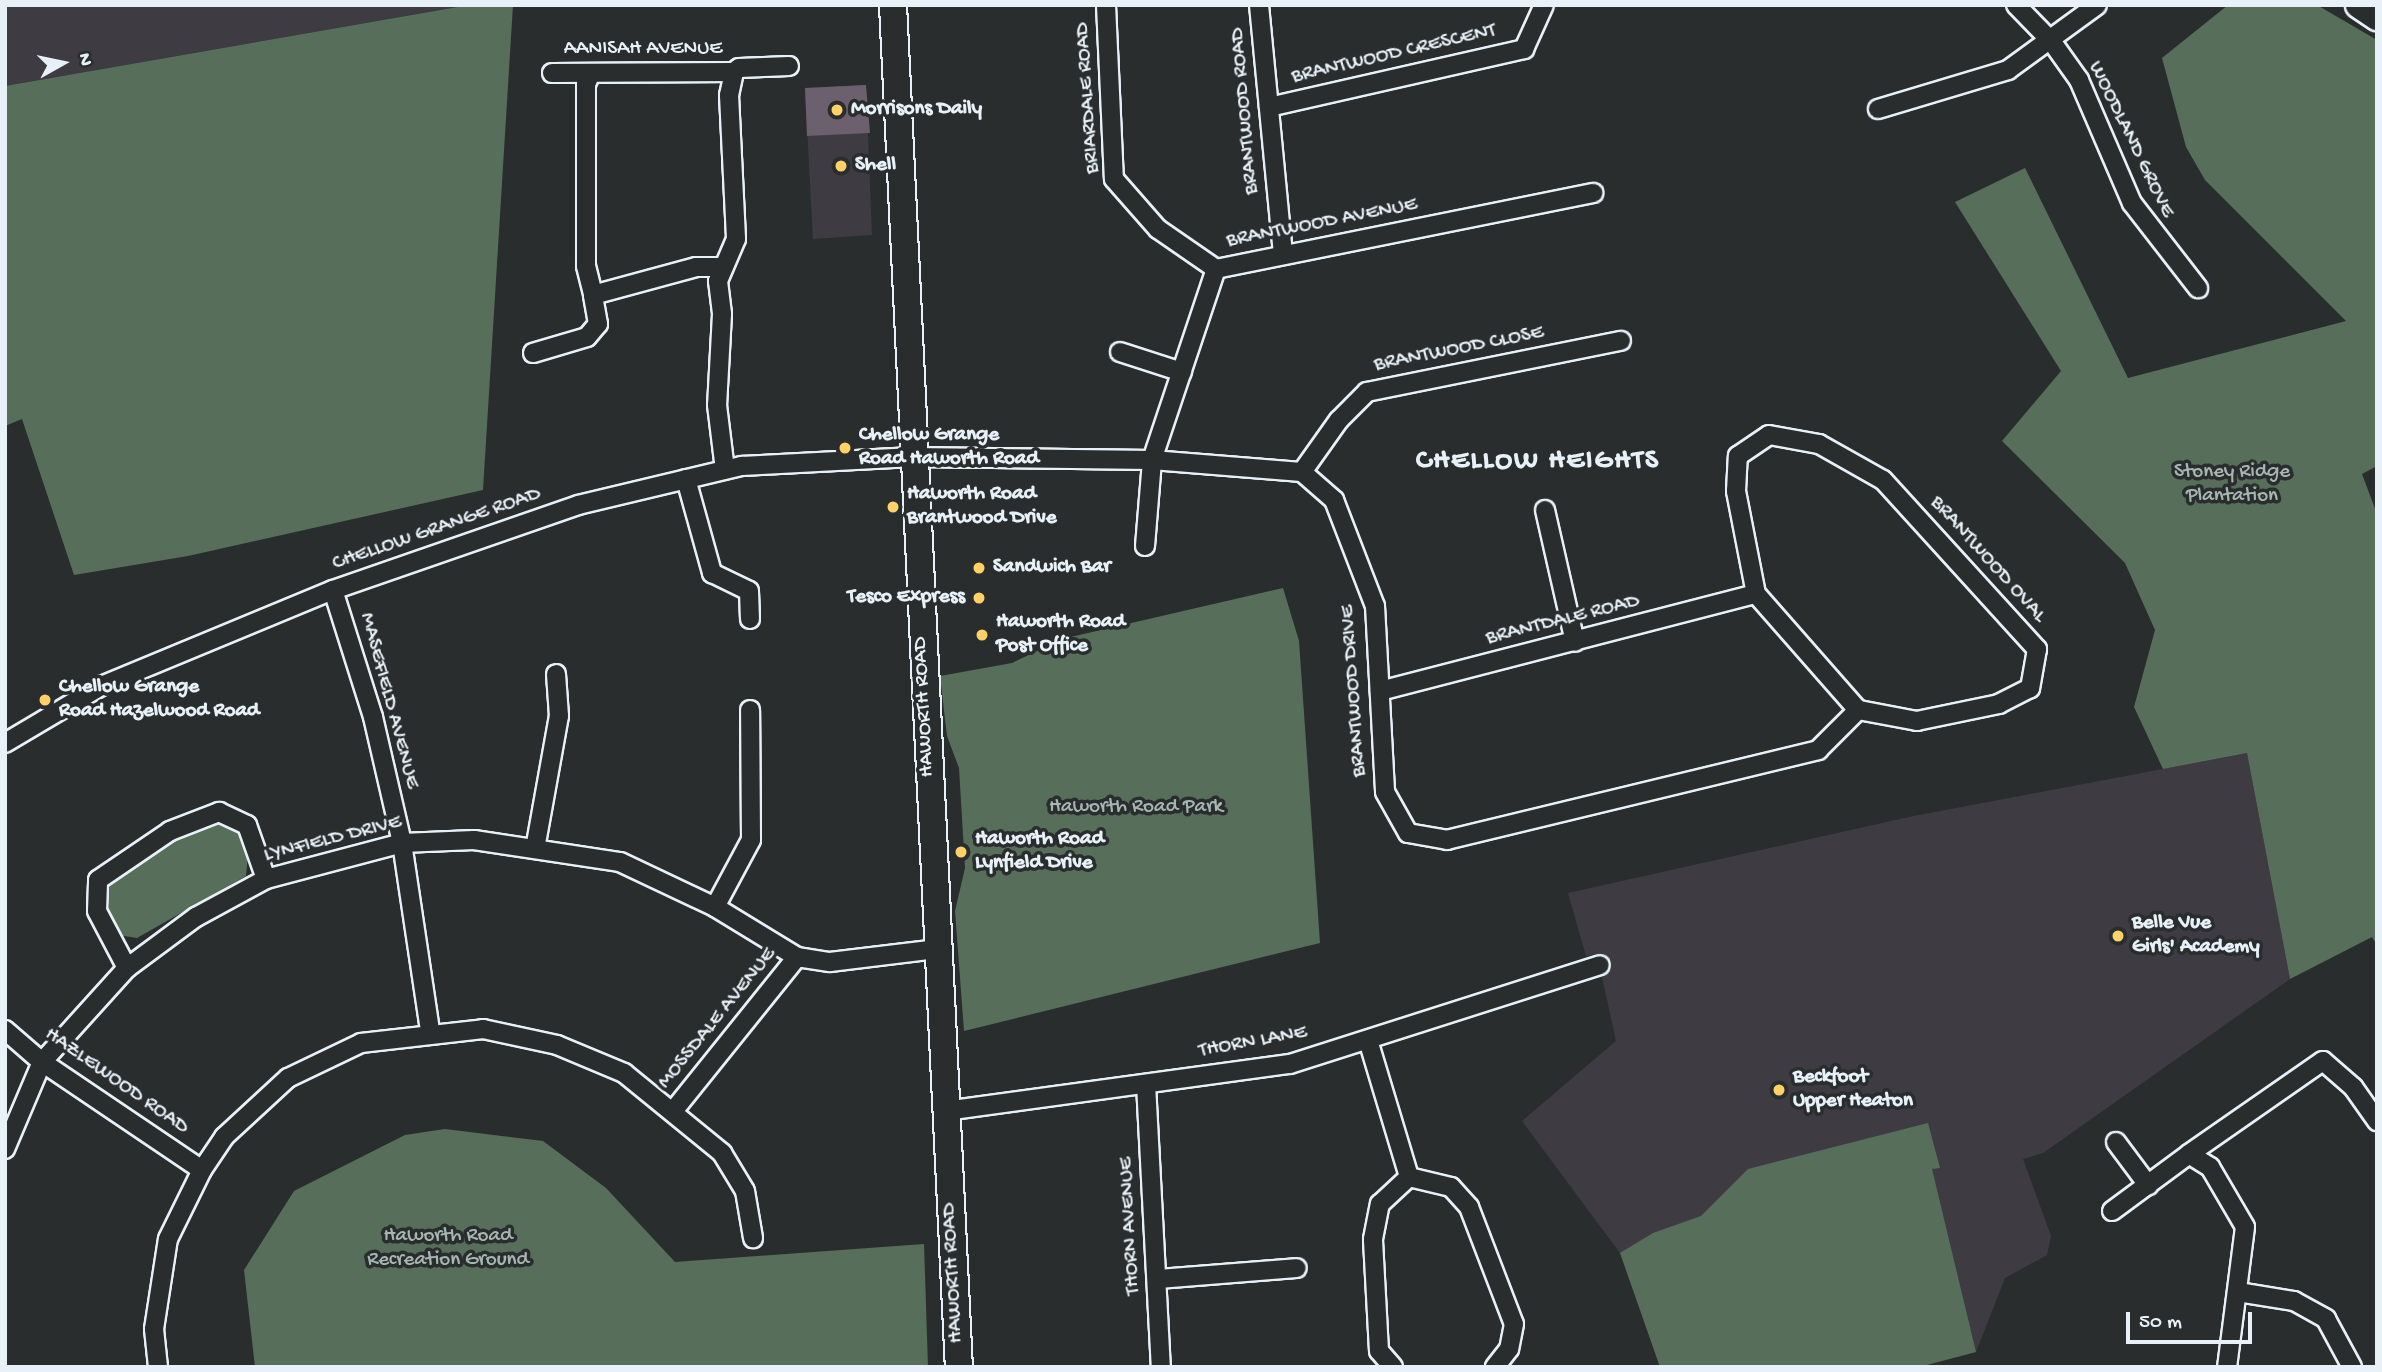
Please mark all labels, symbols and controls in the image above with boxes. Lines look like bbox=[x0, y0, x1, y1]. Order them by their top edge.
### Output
street label: BRANTWOOD CRESCENT bbox=[1289, 19, 1499, 91]
street label: BRIARDALE ROAD bbox=[1071, 21, 1107, 175]
street label: BRANTWOOD ROAD bbox=[1226, 27, 1266, 195]
north arrow bbox=[28, 28, 98, 98]
street label: AANISAH AVENUE bbox=[564, 37, 722, 63]
text: N bbox=[72, 52, 97, 68]
street label: WOODLAND GROVE bbox=[2081, 58, 2179, 222]
place label: Morrisons Daily bbox=[851, 97, 982, 123]
marker: Morrisons Daily bbox=[829, 102, 845, 118]
place label: Shell bbox=[855, 153, 896, 179]
marker: Shell bbox=[833, 158, 849, 174]
street label: BRANTWOOD AVENUE bbox=[1224, 193, 1420, 255]
street label: BRANTWOOD CLOSE bbox=[1372, 321, 1546, 379]
place label: Chellow Grange Road Haworth Road bbox=[859, 423, 1039, 473]
marker: Chellow Grange Road Haworth Road bbox=[837, 440, 853, 456]
district label: CHELLOW HEIGHTS bbox=[1418, 445, 1658, 479]
park label: Stoney Ridge Plantation bbox=[2174, 460, 2290, 510]
street label: CHELLOW GRANGE ROAD bbox=[330, 482, 544, 578]
place label: Haworth Road Brantwood Drive bbox=[907, 482, 1057, 532]
street label: BRANTWOOD OVAL bbox=[1923, 491, 2051, 629]
marker: Haworth Road Brantwood Drive bbox=[885, 499, 901, 515]
place label: Sandwich Bar bbox=[993, 555, 1111, 581]
marker: Sandwich Bar bbox=[971, 560, 987, 576]
place label: Tesco Express bbox=[847, 585, 965, 611]
marker: Tesco Express bbox=[971, 590, 987, 606]
street label: BRANTDALE ROAD bbox=[1484, 590, 1642, 652]
street label: BRANTWOOD DRIVE bbox=[1336, 604, 1374, 778]
street label: MASEFIELD AVENUE bbox=[352, 610, 424, 792]
place label: Haworth Road Post Office bbox=[996, 610, 1125, 660]
marker: Haworth Road Post Office bbox=[974, 627, 990, 643]
street label: HAWORTH ROAD bbox=[909, 636, 941, 778]
place label: Chellow Grange Road Hazelwood Road bbox=[59, 675, 259, 725]
marker: Chellow Grange Road Hazelwood Road bbox=[37, 692, 53, 708]
park label: Haworth Road Park bbox=[1049, 795, 1223, 821]
street label: LYNFIELD DRIVE bbox=[262, 811, 404, 869]
place label: Haworth Road Lynfield Drive bbox=[975, 827, 1104, 877]
marker: Haworth Road Lynfield Drive bbox=[953, 844, 969, 860]
place label: Belle Vue Girls' Academy bbox=[2132, 911, 2259, 961]
marker: Belle Vue Girls' Academy bbox=[2110, 928, 2126, 944]
street label: MOSSDALE AVENUE bbox=[653, 943, 783, 1095]
street label: THORN LANE bbox=[1197, 1021, 1309, 1065]
street label: HAZLEWOOD ROAD bbox=[39, 1023, 193, 1141]
place label: Beckfoot Upper Heaton bbox=[1793, 1065, 1913, 1115]
marker: Beckfoot Upper Heaton bbox=[1771, 1082, 1787, 1098]
street label: THORN AVENUE bbox=[1115, 1156, 1147, 1296]
street label: HAWORTH ROAD bbox=[938, 1202, 970, 1344]
park label: Haworth Road Recreation Ground bbox=[367, 1224, 529, 1274]
scale bar bbox=[2130, 1298, 2256, 1342]
text: 50 m bbox=[2139, 1311, 2182, 1336]

